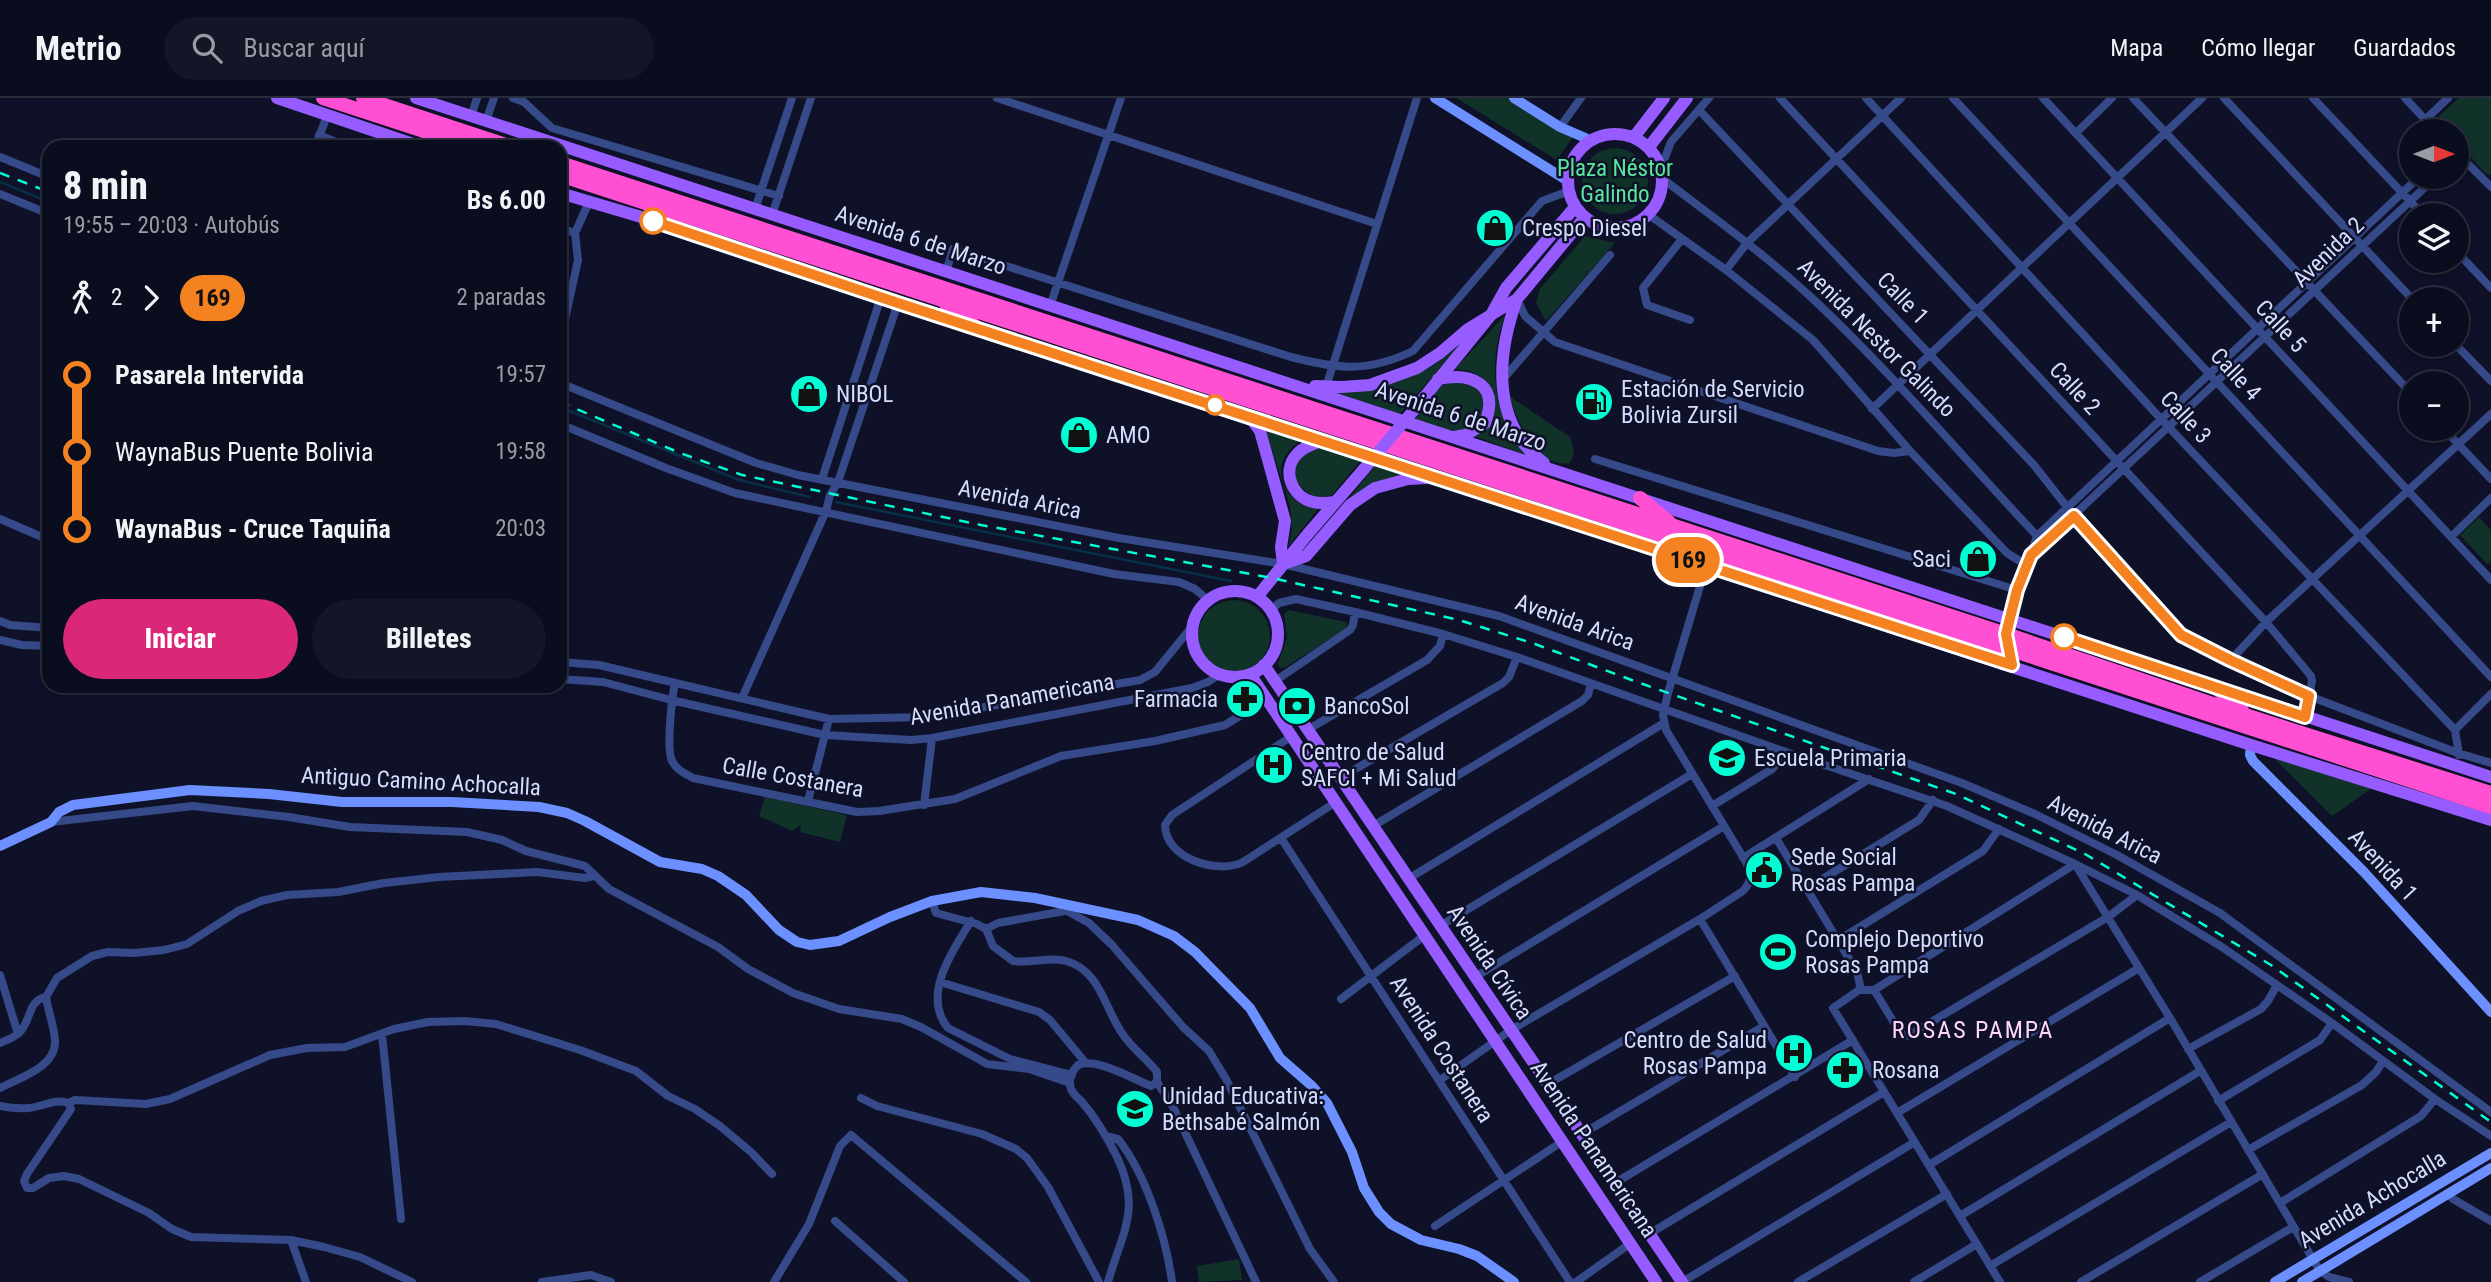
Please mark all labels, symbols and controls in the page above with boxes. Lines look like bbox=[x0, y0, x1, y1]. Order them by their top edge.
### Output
search box bbox=[164, 17, 654, 80]
text: Metrio bbox=[35, 29, 122, 68]
icon: search bbox=[188, 29, 226, 67]
text: Buscar aquí bbox=[244, 33, 365, 63]
text: Mapa bbox=[2110, 34, 2163, 62]
text: Cómo llegar bbox=[2201, 34, 2315, 62]
text: Guardados bbox=[2353, 34, 2456, 62]
north arrow bbox=[2399, 119, 2469, 189]
map controls bbox=[2399, 119, 2469, 441]
park label: Plaza Néstor Galindo bbox=[1557, 155, 1673, 208]
text: 8 min bbox=[63, 164, 148, 208]
text: Bs 6.00 bbox=[467, 185, 546, 215]
street label: Avenida 6 de Marzo bbox=[832, 200, 1010, 281]
button: layers bbox=[2399, 203, 2469, 273]
shop icon: Crespo Diesel bbox=[1474, 207, 1516, 249]
unlabelled marker bbox=[640, 208, 666, 234]
text: 19:55 – 20:03 · Autobús bbox=[63, 212, 280, 239]
street label: Avenida 2 bbox=[2287, 212, 2370, 293]
place label: Crespo Diesel bbox=[1522, 215, 1647, 242]
street label: Avenida Nestor Galindo bbox=[1792, 254, 1961, 423]
street label: Calle 1 bbox=[1871, 267, 1934, 330]
icon: walk bbox=[63, 279, 101, 317]
icon: forward bbox=[132, 279, 170, 317]
text: 2 bbox=[111, 284, 122, 311]
text: 169 bbox=[194, 284, 231, 312]
text: 2 paradas bbox=[457, 284, 546, 311]
button: + bbox=[2399, 287, 2469, 357]
street label: Calle 5 bbox=[2250, 294, 2312, 358]
street label: Calle 4 bbox=[2205, 342, 2267, 406]
street label: Calle 2 bbox=[2044, 356, 2106, 420]
text: Pasarela Intervida bbox=[115, 360, 304, 390]
text: 19:57 bbox=[495, 361, 546, 388]
button: − bbox=[2399, 371, 2469, 441]
shop icon: NIBOL bbox=[788, 373, 830, 415]
street label: Avenida 6 de Marzo bbox=[1372, 376, 1550, 457]
place label: Estación de Servicio Bolivia Zursil bbox=[1621, 376, 1805, 429]
place label: NIBOL bbox=[836, 381, 893, 408]
fuel station icon: Estación de Servicio Bolivia Zursil bbox=[1573, 381, 1615, 423]
street label: Calle 3 bbox=[2155, 385, 2217, 449]
unlabelled marker bbox=[1205, 395, 1225, 415]
shop icon: AMO bbox=[1058, 414, 1100, 456]
place label: AMO bbox=[1106, 422, 1150, 449]
text: WaynaBus Puente Bolivia bbox=[115, 437, 373, 467]
text: 19:58 bbox=[495, 438, 546, 465]
street label: Avenida Arica bbox=[956, 474, 1084, 525]
text: WaynaBus - Cruce Taquiña bbox=[115, 514, 391, 544]
text: 20:03 bbox=[495, 515, 546, 542]
line badge: 169 bbox=[1648, 537, 1728, 583]
shop icon: Saci bbox=[1957, 538, 1999, 580]
text: 169 bbox=[1670, 546, 1706, 574]
place label: Saci bbox=[1912, 546, 1951, 573]
street label: Avenida Arica bbox=[1512, 588, 1638, 656]
button: Iniciar bbox=[63, 599, 298, 679]
button: Billetes bbox=[312, 599, 546, 679]
unlabelled marker bbox=[2051, 624, 2077, 650]
street label: Avenida Panamericana bbox=[908, 668, 1116, 731]
pharmacy icon: Farmacia bbox=[1224, 678, 1266, 720]
bank icon: BancoSol bbox=[1276, 685, 1318, 727]
place label: Farmacia bbox=[1134, 686, 1218, 713]
place label: BancoSol bbox=[1324, 693, 1410, 720]
school or university icon: Escuela Primaria bbox=[1706, 737, 1748, 779]
place label: Centro de Salud SAFCI + Mi Salud bbox=[1301, 739, 1457, 792]
hospital icon: Centro de Salud SAFCI + Mi Salud bbox=[1253, 744, 1295, 786]
place label: Escuela Primaria bbox=[1754, 745, 1907, 772]
street label: Calle Costanera bbox=[720, 752, 866, 803]
street label: Antiguo Camino Achocalla bbox=[300, 762, 542, 801]
street label: Avenida Arica bbox=[2043, 789, 2166, 870]
street label: Avenida 1 bbox=[2343, 824, 2423, 907]
place label: Sede Social Rosas Pampa bbox=[1791, 844, 1915, 897]
public building icon: Sede Social Rosas Pampa bbox=[1743, 849, 1785, 891]
street label: Avenida Cívica bbox=[1441, 900, 1538, 1025]
place label: Complejo Deportivo Rosas Pampa bbox=[1805, 926, 1984, 979]
sports icon: Complejo Deportivo Rosas Pampa bbox=[1757, 931, 1799, 973]
street label: Avenida Costanera bbox=[1384, 971, 1499, 1128]
district label: ROSAS PAMPA bbox=[1892, 1016, 2054, 1044]
place label: Centro de Salud Rosas Pampa bbox=[1623, 1027, 1767, 1080]
hospital icon: Centro de Salud Rosas Pampa bbox=[1773, 1032, 1815, 1074]
pharmacy icon: Rosana bbox=[1824, 1049, 1866, 1091]
street label: Avenida Panamericana bbox=[1524, 1056, 1663, 1243]
place label: Rosana bbox=[1872, 1057, 1939, 1084]
place label: Unidad Educativa: Bethsabé Salmón bbox=[1162, 1083, 1324, 1136]
school or university icon: Unidad Educativa: Bethsabé Salmón bbox=[1114, 1088, 1156, 1130]
street label: Avenida Achocalla bbox=[2294, 1145, 2451, 1254]

